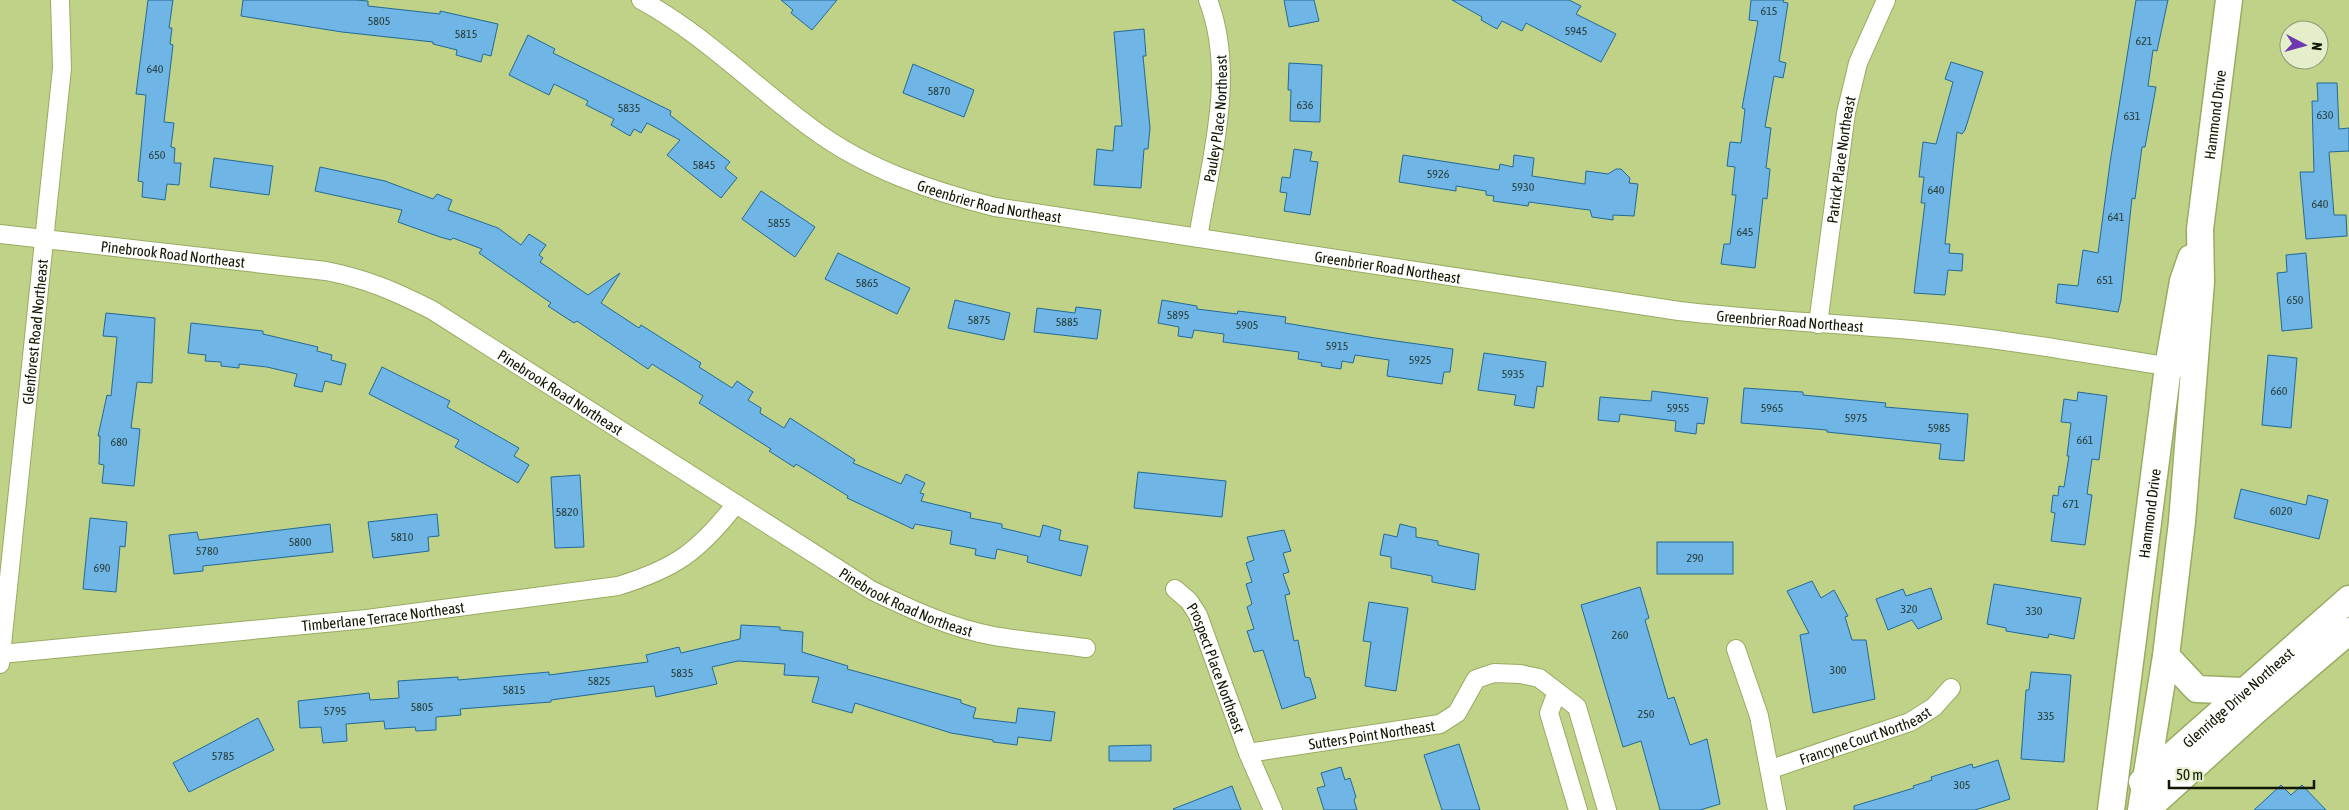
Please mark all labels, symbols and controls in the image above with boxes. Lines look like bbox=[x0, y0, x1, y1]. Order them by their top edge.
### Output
house number: 615 bbox=[1761, 4, 1777, 18]
house number: 5805 bbox=[368, 14, 390, 28]
north arrow bbox=[2279, 20, 2329, 70]
house number: 5945 bbox=[1565, 24, 1587, 38]
house number: 5815 bbox=[455, 27, 477, 41]
house number: 621 bbox=[2136, 34, 2153, 48]
text: N bbox=[2309, 41, 2325, 51]
street label: Pauley Place Northeast bbox=[1200, 54, 1229, 184]
house number: 640 bbox=[147, 62, 164, 76]
street label: Hammond Drive bbox=[2200, 69, 2229, 160]
house number: 5870 bbox=[928, 84, 951, 98]
street label: Patrick Place Northeast bbox=[1823, 94, 1858, 224]
house number: 636 bbox=[1297, 98, 1314, 112]
house number: 5835 bbox=[618, 101, 640, 115]
house number: 630 bbox=[2317, 108, 2334, 122]
house number: 631 bbox=[2124, 109, 2141, 123]
house number: 650 bbox=[149, 148, 166, 162]
house number: 5845 bbox=[693, 158, 715, 172]
house number: 5926 bbox=[1427, 167, 1450, 181]
street label: Greenbrier Road Northeast bbox=[915, 176, 1063, 225]
house number: 5930 bbox=[1512, 180, 1535, 194]
house number: 640 bbox=[1928, 183, 1945, 197]
house number: 640 bbox=[2312, 197, 2329, 211]
house number: 641 bbox=[2108, 210, 2125, 224]
house number: 5855 bbox=[768, 216, 790, 230]
house number: 645 bbox=[1737, 225, 1753, 239]
street label: Pinebrook Road Northeast bbox=[100, 237, 246, 270]
street label: Greenbrier Road Northeast bbox=[1314, 247, 1462, 286]
street label: Glenforest Road Northeast bbox=[19, 258, 51, 405]
house number: 651 bbox=[2097, 273, 2114, 287]
house number: 5865 bbox=[856, 276, 878, 290]
house number: 650 bbox=[2287, 293, 2304, 307]
street label: Greenbrier Road Northeast bbox=[1716, 306, 1864, 335]
house number: 5895 bbox=[1167, 308, 1189, 322]
house number: 5875 bbox=[968, 313, 990, 327]
house number: 5885 bbox=[1056, 315, 1078, 329]
house number: 5905 bbox=[1236, 318, 1258, 332]
house number: 5915 bbox=[1326, 339, 1348, 353]
street label: Pinebrook Road Northeast bbox=[495, 346, 626, 438]
house number: 5925 bbox=[1409, 353, 1431, 367]
house number: 5935 bbox=[1502, 367, 1524, 381]
house number: 660 bbox=[2271, 384, 2288, 398]
house number: 5955 bbox=[1667, 401, 1689, 415]
house number: 5965 bbox=[1761, 401, 1783, 415]
house number: 5975 bbox=[1845, 411, 1867, 425]
house number: 5985 bbox=[1928, 421, 1950, 435]
house number: 661 bbox=[2077, 433, 2094, 447]
house number: 680 bbox=[111, 435, 128, 449]
street label: Hammond Drive bbox=[2135, 468, 2163, 559]
house number: 671 bbox=[2063, 497, 2080, 511]
house number: 6020 bbox=[2270, 504, 2293, 518]
house number: 5820 bbox=[556, 505, 579, 519]
house number: 5810 bbox=[391, 530, 414, 544]
house number: 5800 bbox=[289, 535, 312, 549]
house number: 5780 bbox=[196, 544, 219, 558]
house number: 290 bbox=[1687, 551, 1704, 565]
house number: 690 bbox=[94, 561, 111, 575]
street label: Pinebrook Road Northeast bbox=[836, 564, 974, 639]
street label: Timberlane Terrace Northeast bbox=[301, 598, 465, 634]
street label: Prospect Place Northeast bbox=[1184, 599, 1249, 735]
house number: 320 bbox=[1901, 602, 1918, 616]
house number: 330 bbox=[2026, 604, 2043, 618]
house number: 260 bbox=[1612, 628, 1629, 642]
street label: Glenridge Drive Northeast bbox=[2179, 644, 2297, 751]
house number: 300 bbox=[1830, 663, 1847, 677]
house number: 5835 bbox=[671, 666, 693, 680]
house number: 5825 bbox=[588, 674, 610, 688]
house number: 5815 bbox=[503, 683, 525, 697]
house number: 5805 bbox=[411, 700, 433, 714]
street label: Francyne Court Northeast bbox=[1797, 703, 1934, 767]
house number: 5795 bbox=[324, 704, 346, 718]
house number: 250 bbox=[1638, 707, 1655, 721]
house number: 335 bbox=[2038, 709, 2054, 723]
street label: Sutters Point Northeast bbox=[1307, 716, 1436, 752]
house number: 5785 bbox=[212, 749, 234, 763]
scale bar bbox=[2169, 758, 2314, 790]
text: 50 m bbox=[2176, 766, 2203, 783]
house number: 305 bbox=[1954, 778, 1970, 792]

